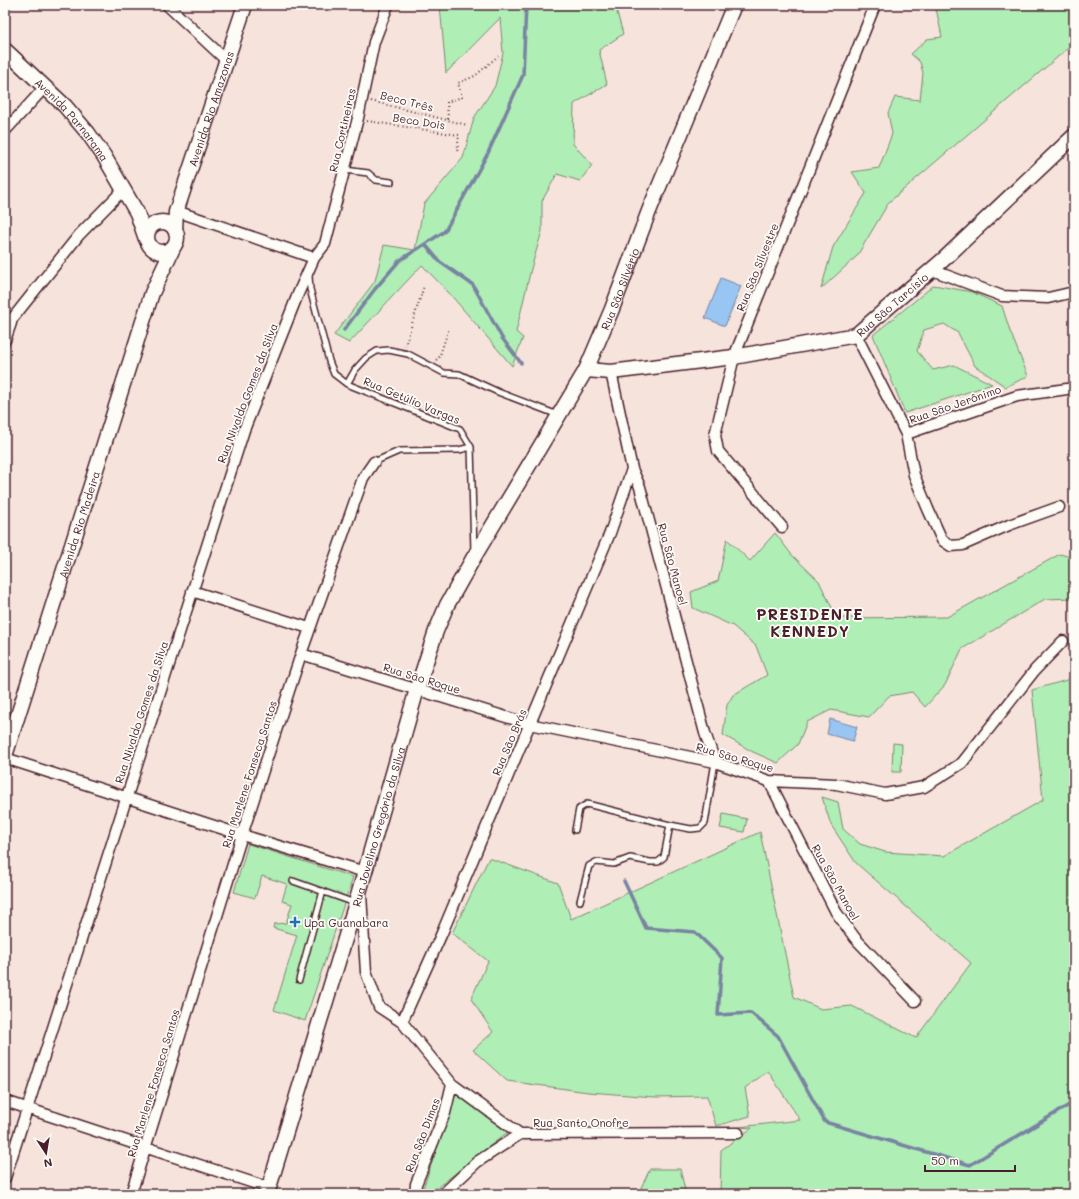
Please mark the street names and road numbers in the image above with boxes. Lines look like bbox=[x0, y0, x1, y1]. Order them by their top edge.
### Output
street label: Avenida Rio Amazonas bbox=[184, 49, 237, 168]
street label: Avenida Parnarama bbox=[32, 74, 113, 164]
street label: Rua Cortineiras bbox=[325, 87, 359, 173]
street label: Beco Três bbox=[379, 87, 435, 115]
street label: Beco Dois bbox=[392, 109, 446, 133]
street label: Rua São Silvestre bbox=[732, 220, 782, 313]
street label: Rua São Silvério bbox=[597, 245, 642, 332]
street label: Rua São Tarcísio bbox=[853, 269, 931, 339]
street label: Rua Nivaldo Gomes da Silva bbox=[213, 321, 281, 465]
street label: Rua Getúlio Vargas bbox=[361, 373, 463, 427]
street label: Rua São Jerônimo bbox=[907, 381, 1003, 427]
street label: Avenida Rio Madeira bbox=[54, 469, 103, 580]
street label: Rua São Manoel bbox=[655, 521, 691, 607]
street label: Rua Nivaldo Gomes da Silva bbox=[111, 639, 171, 785]
street label: Rua São Roque bbox=[382, 659, 463, 697]
street label: Rua Marlene Fonseca Santos bbox=[218, 698, 280, 850]
street label: Rua São Brás bbox=[488, 706, 530, 778]
street label: Rua São Roque bbox=[694, 739, 776, 775]
street label: Rua Jovelino Gregório da Silva bbox=[348, 744, 408, 908]
street label: Rua São Manoel bbox=[809, 841, 863, 923]
street label: Rua Marlene Fonseca Santos bbox=[123, 1007, 183, 1159]
street label: Rua São Dimas bbox=[401, 1096, 443, 1174]
street label: Rua Santo Onofre bbox=[533, 1115, 629, 1130]

